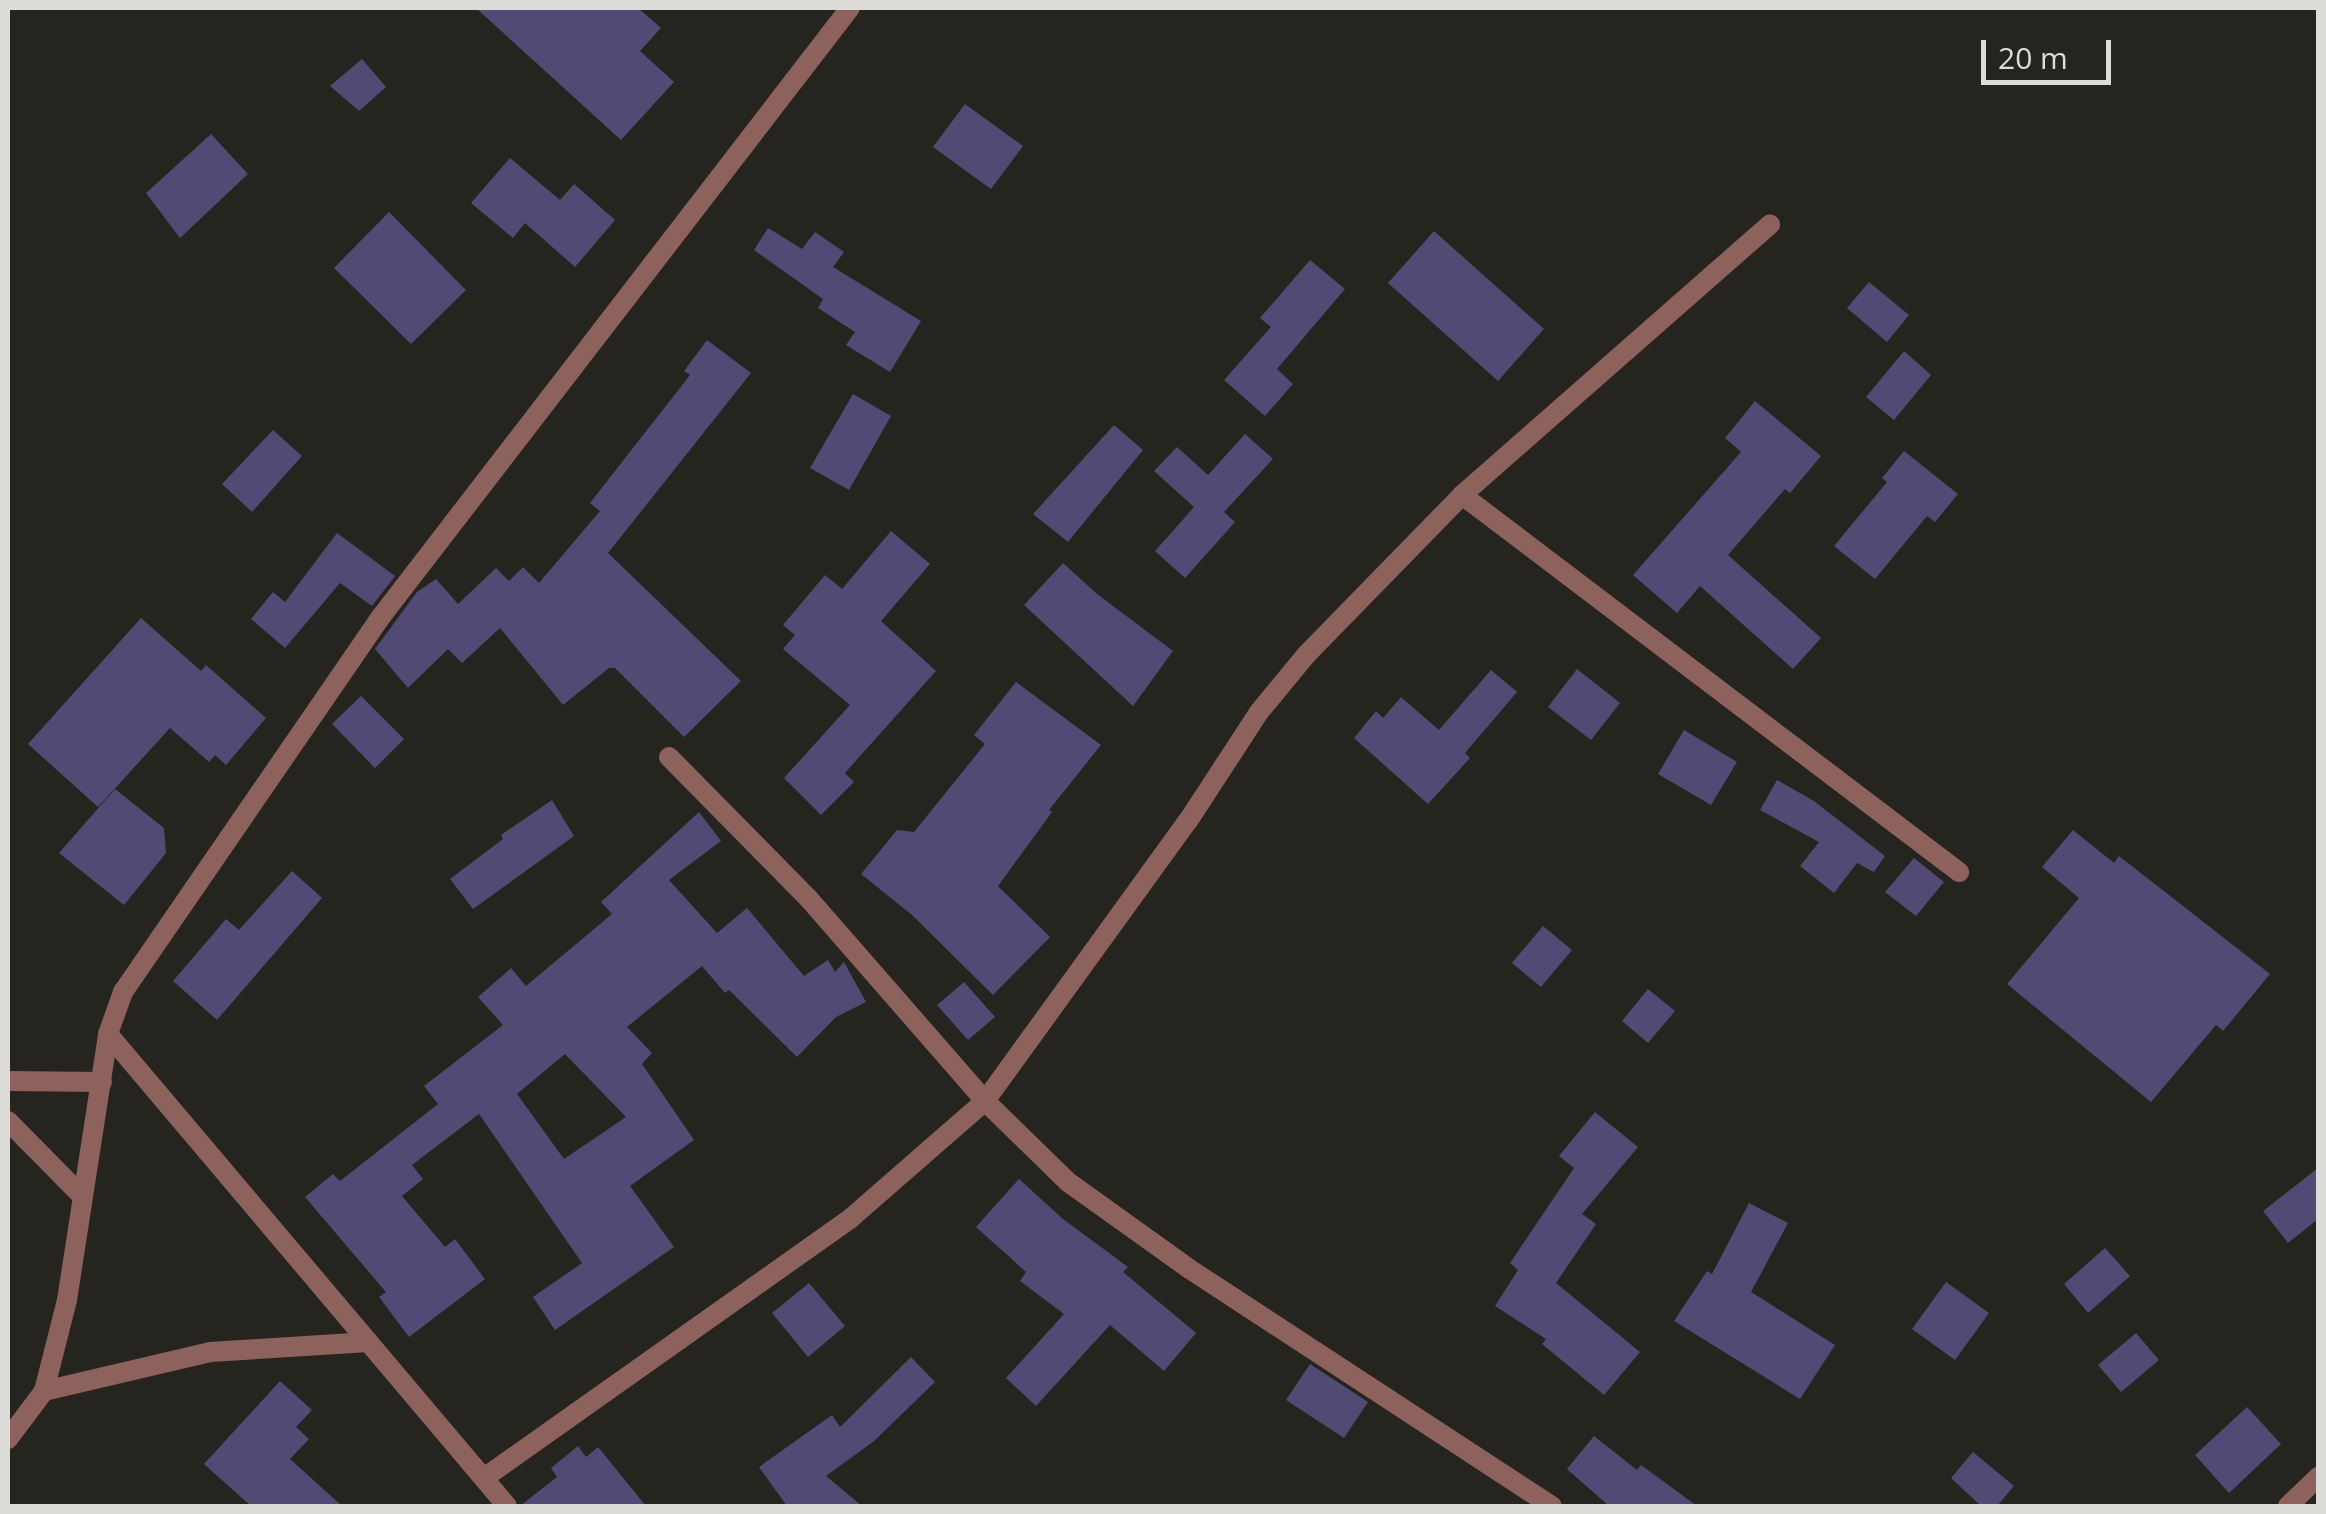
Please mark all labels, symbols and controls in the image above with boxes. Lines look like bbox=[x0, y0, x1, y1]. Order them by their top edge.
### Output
scale bar bbox=[1986, 20, 2116, 82]
text: 20 m bbox=[1998, 37, 2068, 78]

